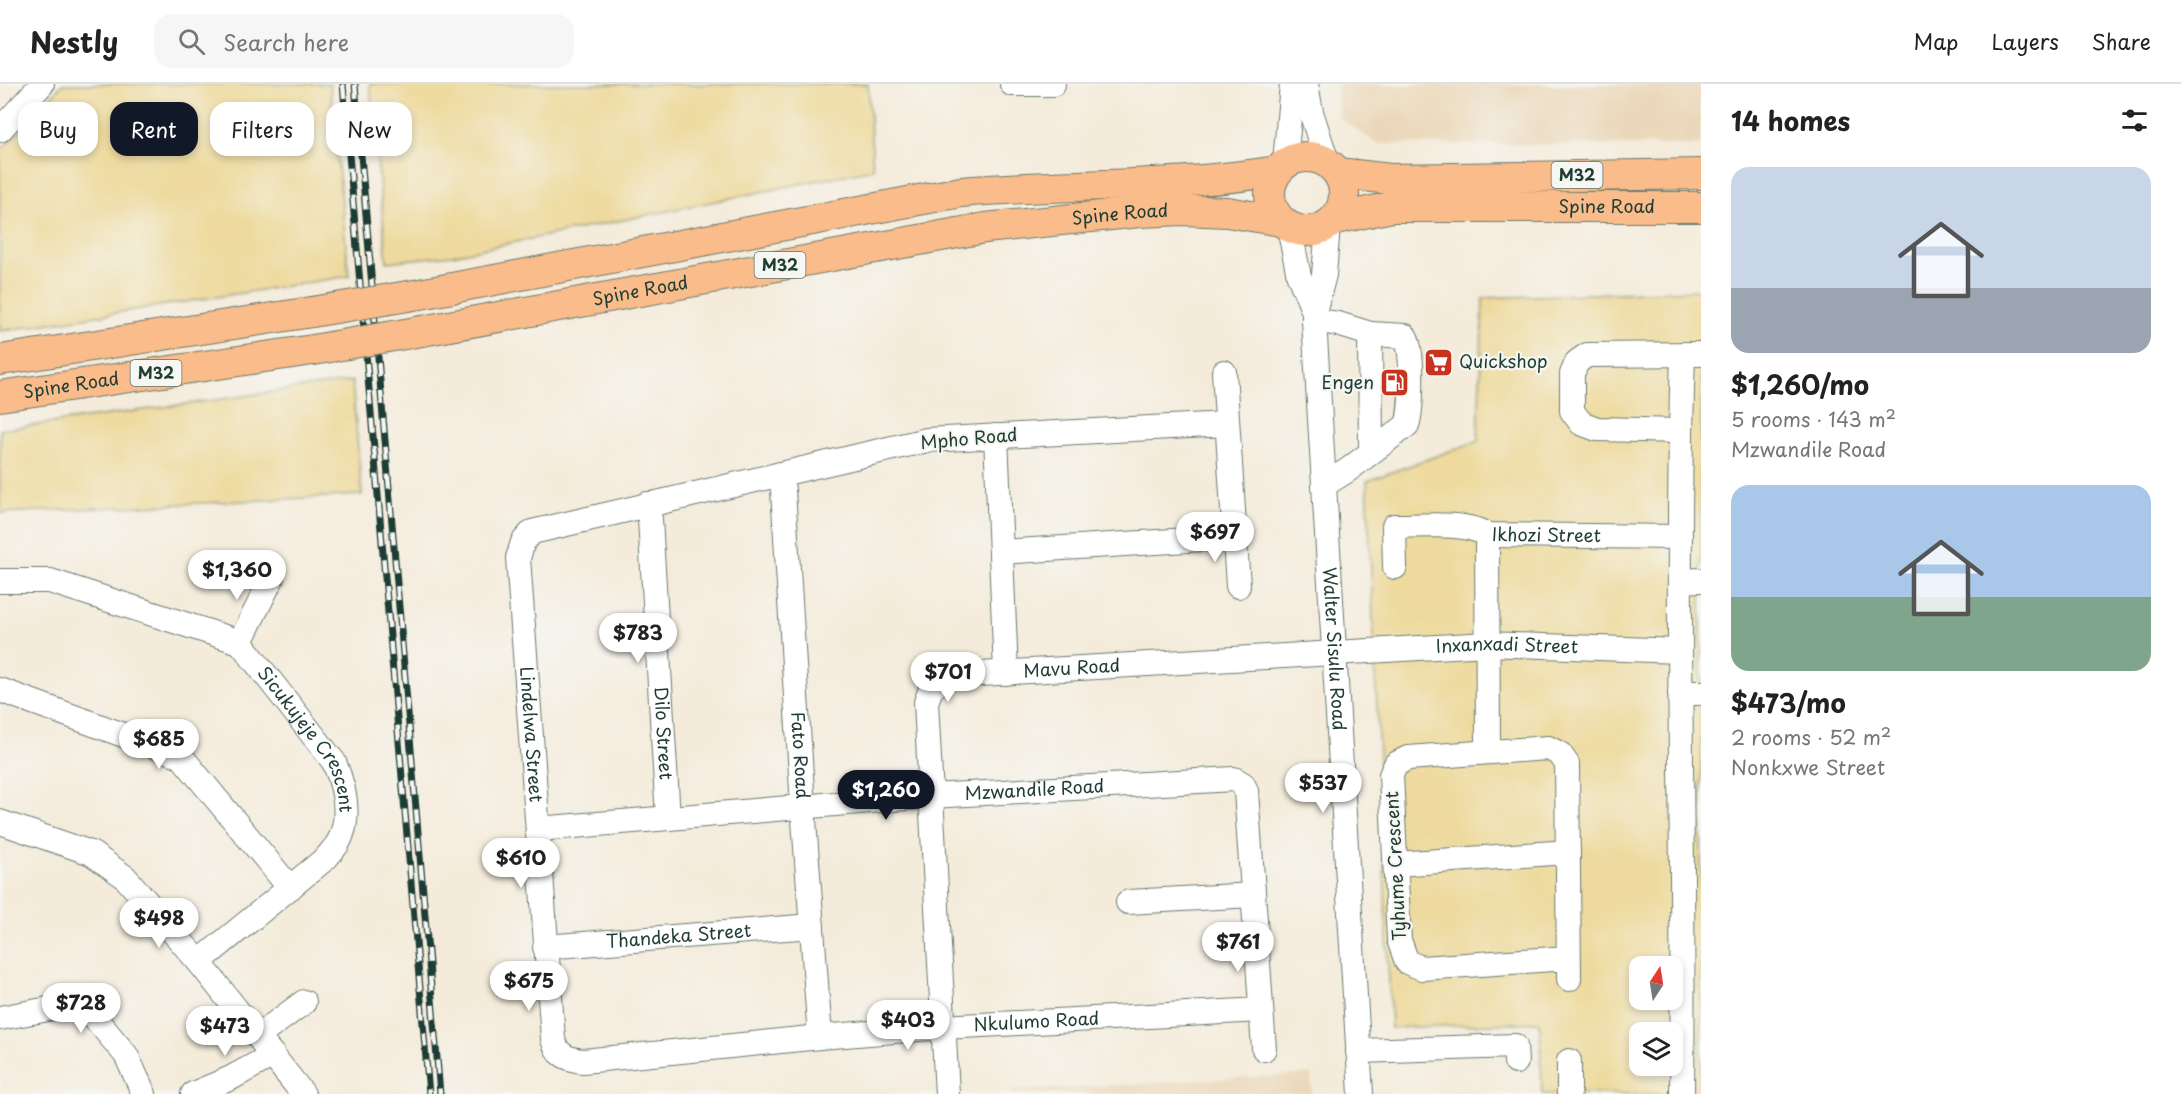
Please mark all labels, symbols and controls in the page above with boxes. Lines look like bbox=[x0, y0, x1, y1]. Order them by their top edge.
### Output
search box bbox=[154, 14, 574, 68]
text: Nestly bbox=[30, 20, 118, 63]
icon: search bbox=[175, 25, 208, 58]
text: Search here bbox=[223, 25, 349, 58]
text: Map bbox=[1914, 25, 1958, 57]
text: Layers bbox=[1991, 25, 2059, 57]
text: Share bbox=[2092, 25, 2151, 57]
text: 14 homes bbox=[1731, 101, 1850, 140]
chip: Buy bbox=[18, 102, 98, 156]
chip: Rent bbox=[110, 102, 198, 156]
chip: Filters bbox=[210, 102, 314, 156]
chip: New bbox=[326, 102, 412, 156]
icon: filters bbox=[2118, 104, 2151, 137]
road number: M32 bbox=[1552, 162, 1602, 188]
street label: Spine Road bbox=[1558, 192, 1655, 219]
street label: Spine Road bbox=[1070, 196, 1169, 231]
icon: home bbox=[1887, 206, 1995, 314]
road number: M32 bbox=[754, 252, 806, 278]
street label: Spine Road bbox=[590, 268, 690, 312]
supermarket icon: Quickshop bbox=[1422, 346, 1454, 378]
place label: Quickshop bbox=[1459, 347, 1548, 374]
road number: M32 bbox=[130, 360, 182, 386]
street label: Spine Road bbox=[21, 364, 121, 404]
text: $1,260/mo bbox=[1731, 365, 1869, 404]
fuel station icon: Engen bbox=[1379, 367, 1411, 399]
place label: Engen bbox=[1321, 368, 1374, 395]
text: 5 rooms · 143 m² bbox=[1731, 404, 1896, 434]
street label: Mpho Road bbox=[919, 420, 1018, 455]
text: Mzwandile Road bbox=[1731, 434, 1886, 464]
pin: $697 bbox=[1179, 512, 1251, 563]
text: $697 bbox=[1190, 516, 1240, 546]
street label: Ikhozi Street bbox=[1492, 520, 1601, 548]
icon: home bbox=[1887, 524, 1995, 632]
pin: $1,360 bbox=[188, 550, 286, 601]
text: $1,360 bbox=[202, 554, 272, 584]
street label: Walter Sisulu Road bbox=[1317, 566, 1354, 731]
pin: $783 bbox=[602, 613, 674, 664]
text: $783 bbox=[613, 617, 663, 647]
street label: Inxanxadi Street bbox=[1435, 629, 1579, 659]
street label: Mavu Road bbox=[1022, 651, 1121, 683]
pin: $701 bbox=[912, 652, 984, 703]
text: $701 bbox=[924, 656, 972, 686]
street label: Sicukujeje Crescent bbox=[252, 660, 361, 813]
street label: Lindelwa Street bbox=[514, 665, 551, 803]
text: $473/mo bbox=[1731, 683, 1846, 722]
street label: Dilo Street bbox=[648, 686, 681, 781]
street label: Fato Road bbox=[785, 711, 817, 800]
pin: $685 bbox=[123, 719, 195, 770]
text: 2 rooms · 52 m² bbox=[1731, 722, 1891, 752]
text: $685 bbox=[133, 723, 185, 753]
text: Nonkxwe Street bbox=[1731, 752, 1885, 782]
pin: $537 bbox=[1287, 763, 1359, 814]
text: $537 bbox=[1299, 767, 1347, 797]
pin: $1,260 bbox=[837, 770, 935, 821]
street label: Mzwandile Road bbox=[964, 771, 1105, 806]
text: $1,260 bbox=[852, 774, 920, 804]
street label: Tyhume Crescent bbox=[1377, 791, 1412, 941]
pin: $610 bbox=[485, 838, 557, 889]
text: $610 bbox=[496, 842, 546, 872]
pin: $498 bbox=[123, 898, 195, 949]
text: $498 bbox=[134, 902, 184, 932]
street label: Thandeka Street bbox=[605, 916, 752, 954]
pin: $761 bbox=[1202, 922, 1274, 973]
text: $761 bbox=[1216, 926, 1260, 956]
north arrow bbox=[1629, 956, 1683, 1010]
map controls bbox=[1629, 956, 1683, 1076]
pin: $675 bbox=[493, 961, 565, 1012]
text: $675 bbox=[504, 965, 554, 995]
pin: $728 bbox=[45, 983, 117, 1034]
text: $728 bbox=[56, 987, 106, 1017]
pin: $403 bbox=[872, 1000, 944, 1051]
text: $403 bbox=[881, 1004, 935, 1034]
street label: Nkulumo Road bbox=[973, 1004, 1100, 1037]
pin: $473 bbox=[189, 1006, 261, 1057]
text: $473 bbox=[200, 1010, 250, 1040]
button: layers bbox=[1629, 1022, 1683, 1076]

